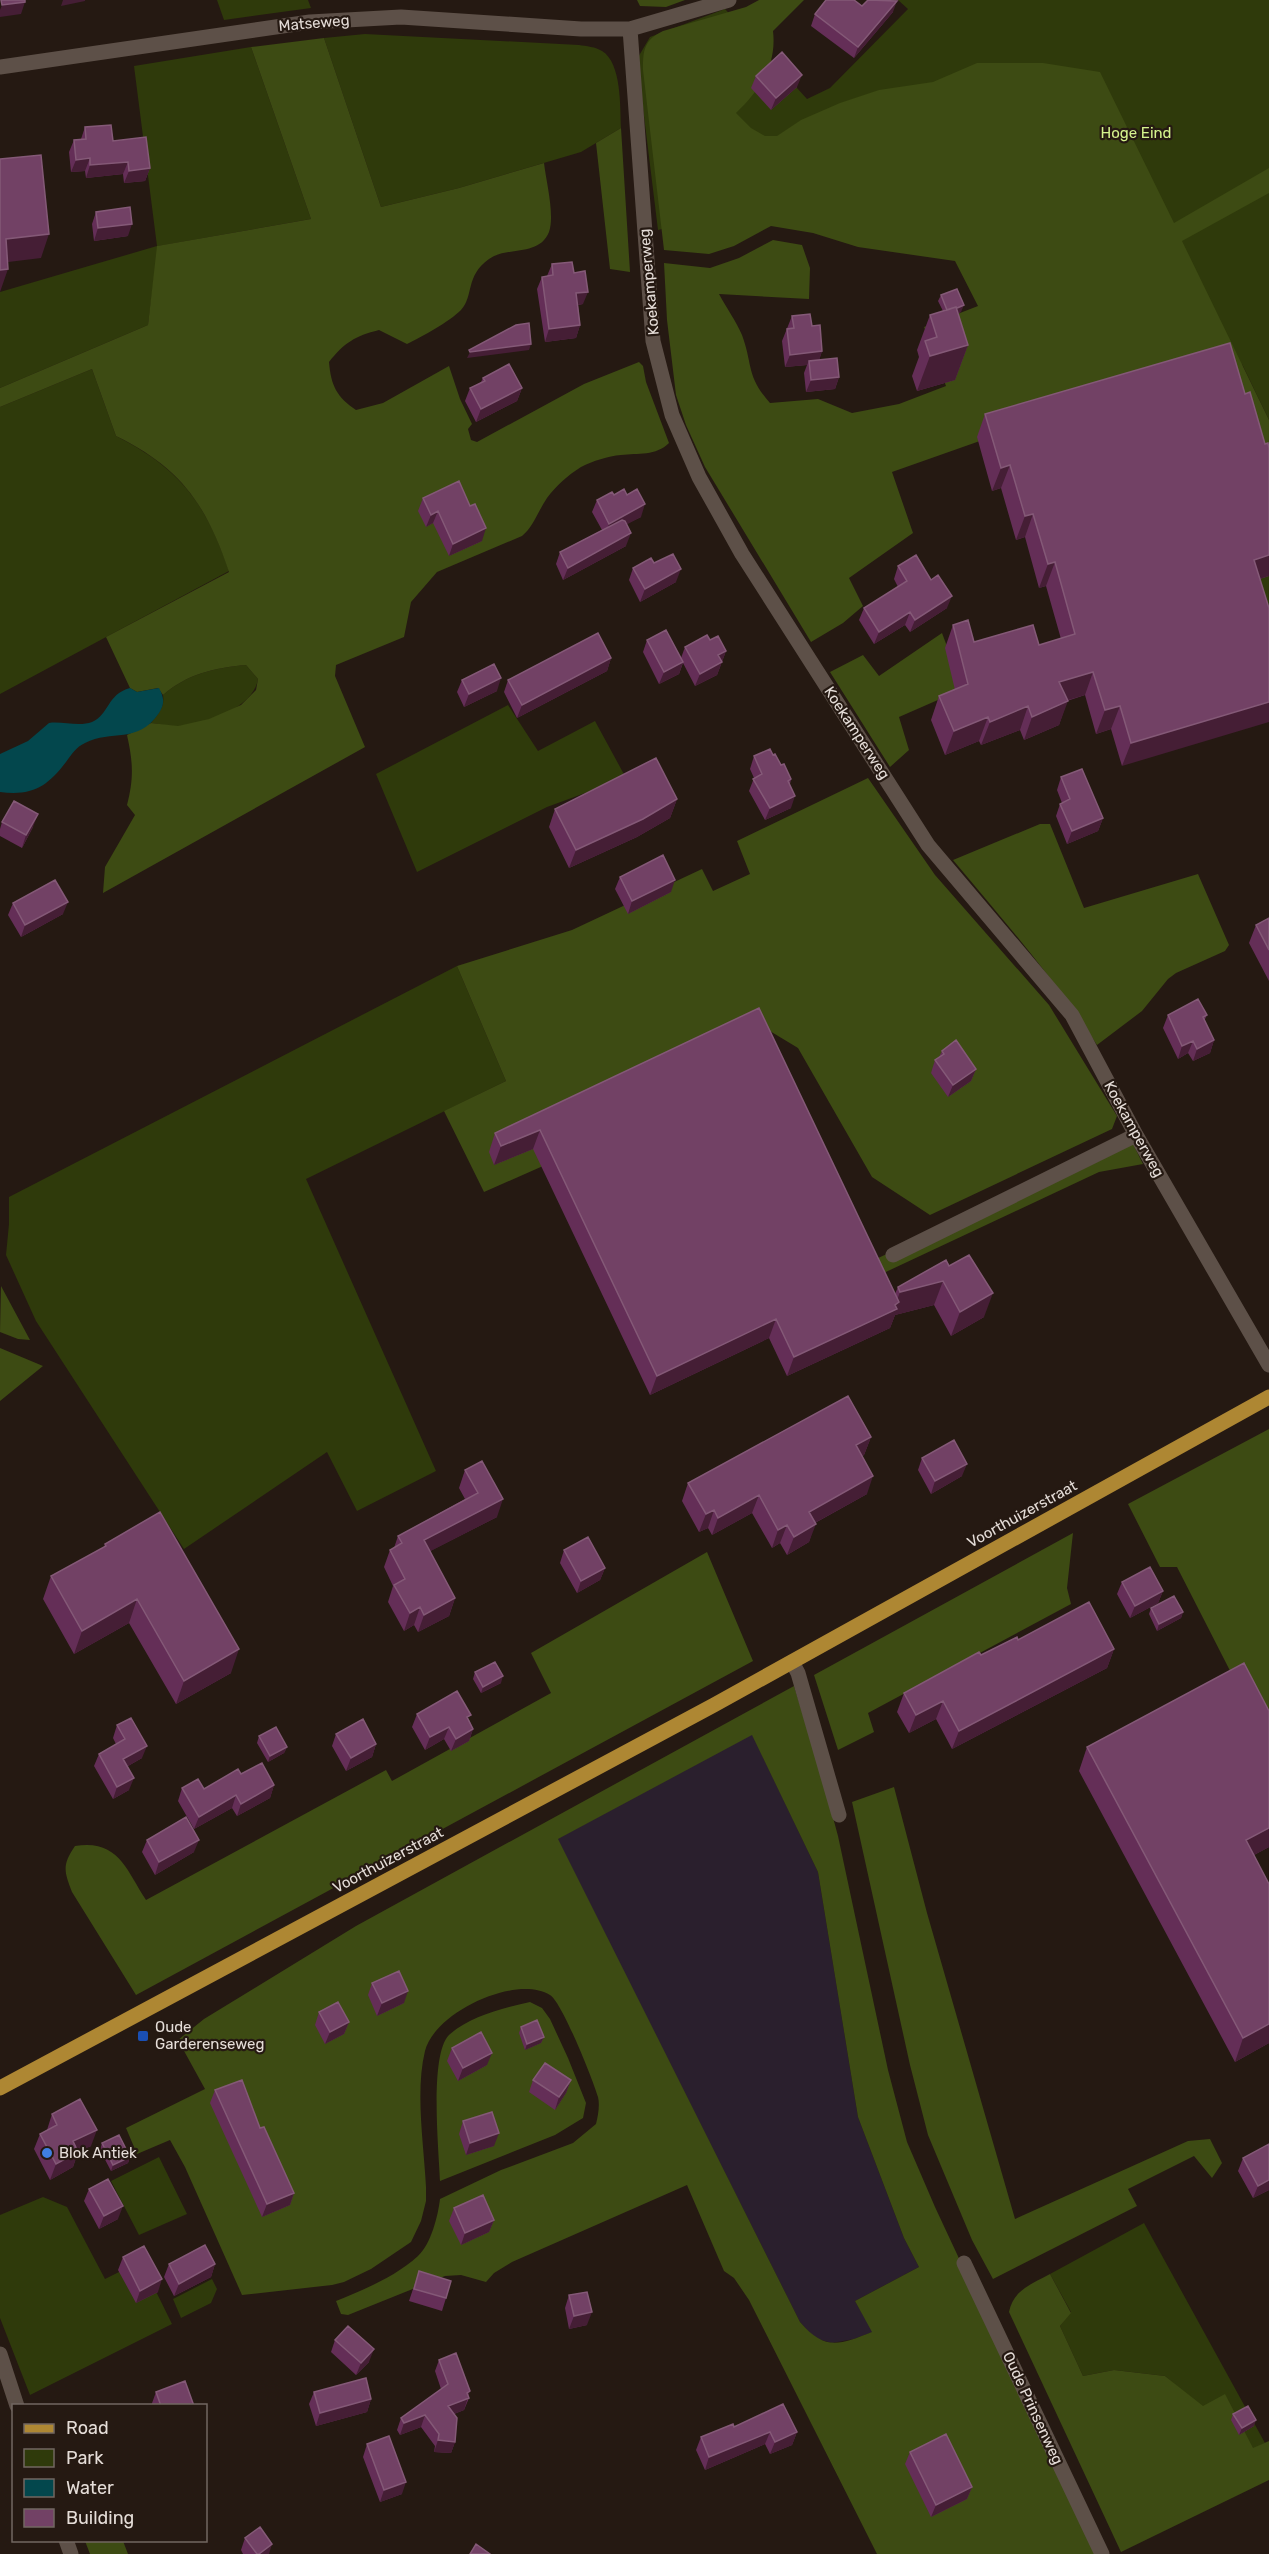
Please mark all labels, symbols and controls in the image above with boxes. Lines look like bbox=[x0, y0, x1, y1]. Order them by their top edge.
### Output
street label: Matseweg bbox=[278, 11, 350, 35]
park label: Hoge Eind bbox=[1100, 124, 1172, 142]
street label: Koekamperweg bbox=[635, 228, 663, 336]
street label: Koekamperweg bbox=[820, 683, 894, 783]
street label: Koekamperweg bbox=[1100, 1078, 1168, 1180]
street label: Voorthuizerstraat bbox=[964, 1476, 1080, 1552]
street label: Voorthuizerstraat bbox=[330, 1823, 447, 1897]
place label: Oude Garderenseweg bbox=[155, 2018, 264, 2053]
marker: Oude Garderenseweg bbox=[136, 2029, 150, 2043]
place label: Blok Antiek bbox=[59, 2144, 137, 2162]
marker: Blok Antiek bbox=[40, 2146, 54, 2160]
street label: Oude Prinsenweg bbox=[999, 2349, 1067, 2467]
legend bbox=[12, 2404, 207, 2542]
text: Road bbox=[66, 2417, 109, 2439]
text: Park bbox=[66, 2447, 104, 2469]
text: Water bbox=[66, 2477, 114, 2499]
text: Building bbox=[66, 2507, 134, 2529]

